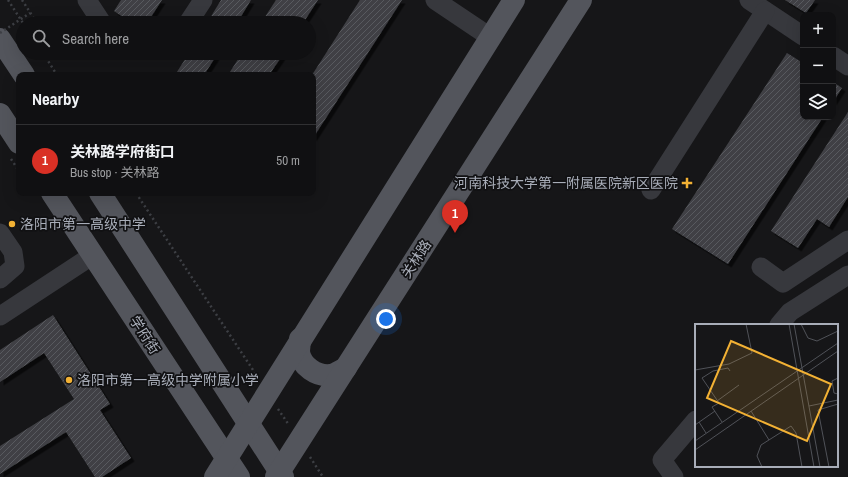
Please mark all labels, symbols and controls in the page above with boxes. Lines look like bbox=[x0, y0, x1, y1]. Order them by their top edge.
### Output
map controls bbox=[800, 12, 836, 120]
button: + bbox=[800, 12, 836, 48]
search box bbox=[16, 16, 316, 60]
icon: search bbox=[30, 27, 52, 49]
text: Search here bbox=[62, 28, 129, 49]
button: − bbox=[800, 48, 836, 84]
button: layers bbox=[800, 84, 836, 120]
text: Nearby bbox=[32, 87, 79, 110]
text: 关林路学府街口 bbox=[70, 141, 175, 162]
text: 1 bbox=[42, 152, 48, 169]
text: 50 m bbox=[276, 152, 300, 169]
text: Bus stop · 关林路 bbox=[70, 164, 159, 181]
place label: 河南科技大学第一附属医院新区医院 bbox=[454, 174, 678, 192]
marker: 河南科技大学第一附属医院新区医院 bbox=[681, 177, 693, 189]
pin: 1 bbox=[442, 200, 468, 233]
place label: 洛阳市第一高级中学 bbox=[20, 215, 146, 233]
marker: 洛阳市第一高级中学 bbox=[7, 219, 17, 229]
street label: 关林路 bbox=[397, 236, 435, 282]
your location bbox=[376, 309, 396, 329]
street label: 学府街 bbox=[126, 312, 164, 358]
inset map bbox=[695, 324, 838, 467]
place label: 洛阳市第一高级中学附属小学 bbox=[77, 371, 259, 389]
marker: 洛阳市第一高级中学附属小学 bbox=[64, 375, 74, 385]

